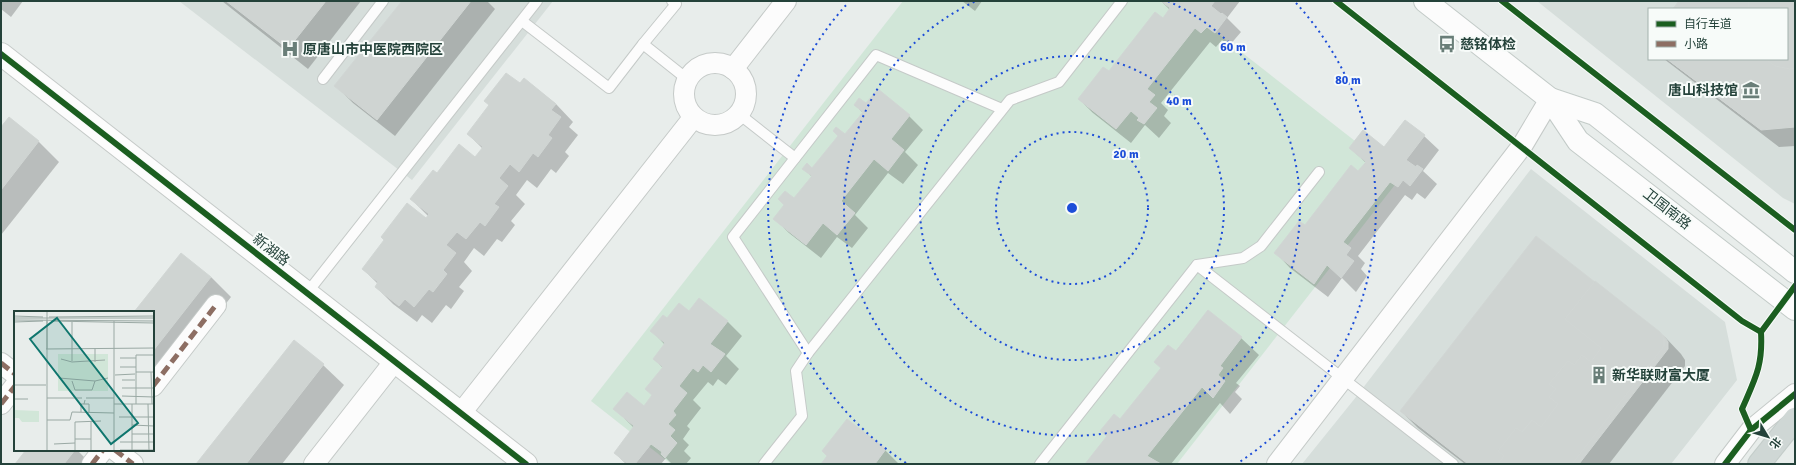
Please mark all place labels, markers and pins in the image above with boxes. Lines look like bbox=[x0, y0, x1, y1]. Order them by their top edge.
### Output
bus stop icon: 慈铭体检 bbox=[1437, 34, 1457, 54]
place label: 慈铭体检 bbox=[1460, 36, 1516, 53]
hospital icon: 原唐山市中医院西院区 bbox=[280, 39, 300, 59]
place label: 原唐山市中医院西院区 bbox=[303, 41, 443, 58]
museum icon: 唐山科技馆 bbox=[1741, 80, 1761, 100]
place label: 唐山科技馆 bbox=[1668, 82, 1738, 99]
centre of rings bbox=[1065, 201, 1079, 215]
building icon: 新华联财富大厦 bbox=[1589, 365, 1609, 385]
place label: 新华联财富大厦 bbox=[1612, 367, 1710, 384]

